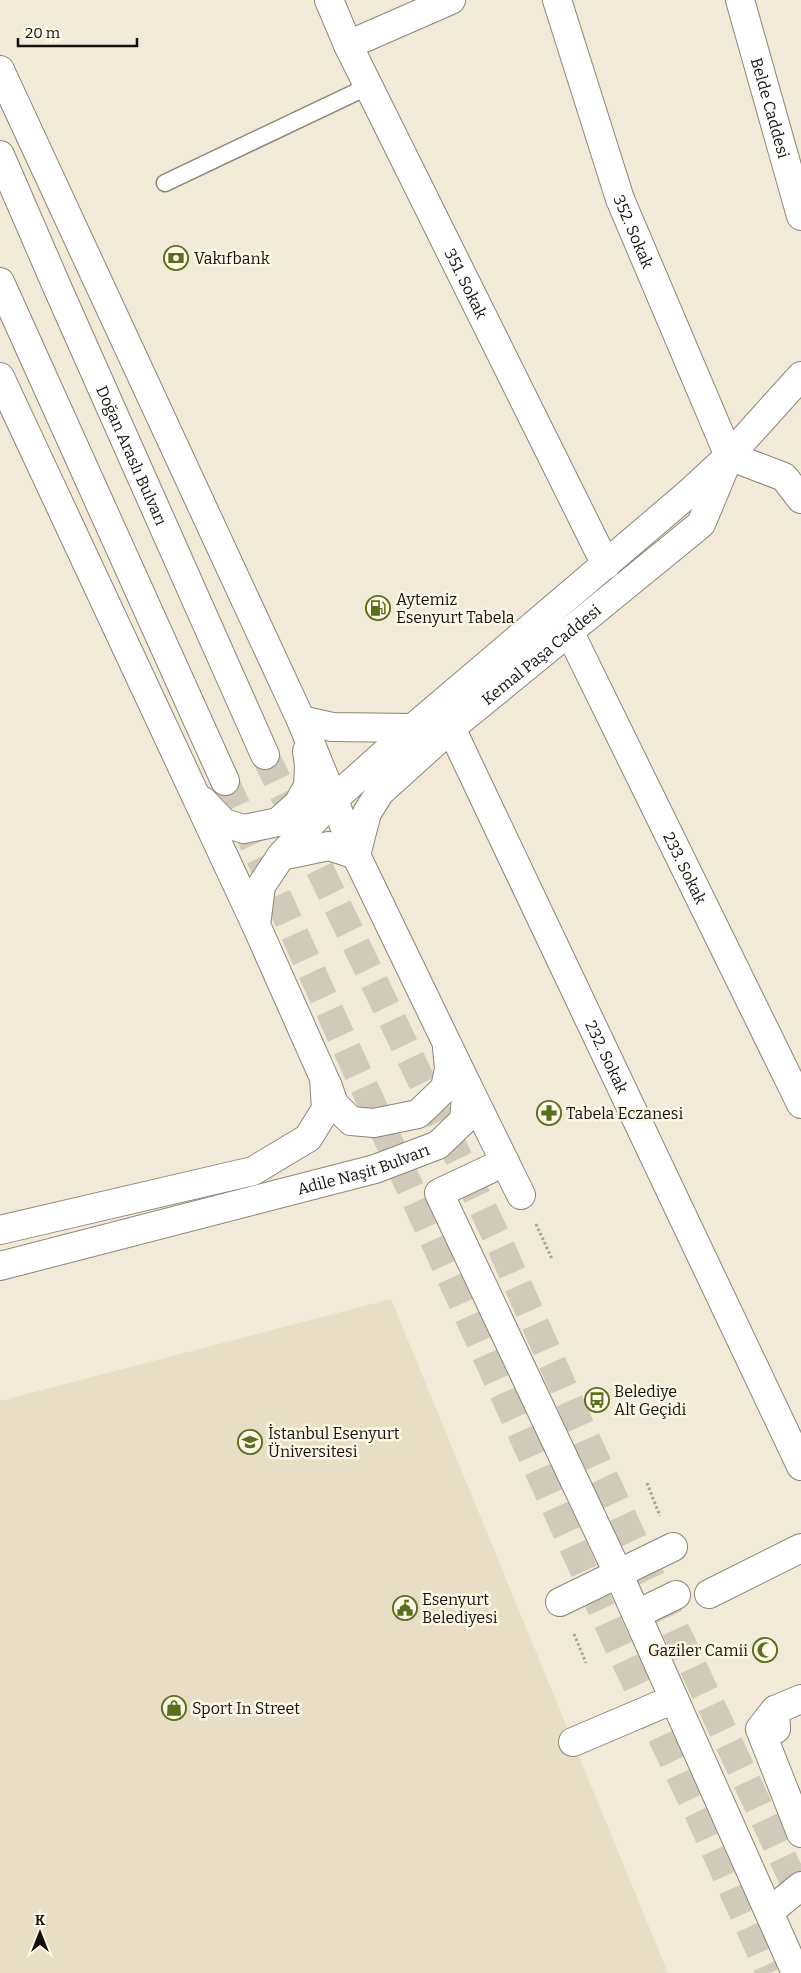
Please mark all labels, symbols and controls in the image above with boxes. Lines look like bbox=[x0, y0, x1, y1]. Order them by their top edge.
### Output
scale bar bbox=[18, 15, 136, 47]
text: 20 m bbox=[25, 24, 61, 42]
street label: Belde Caddesi bbox=[747, 55, 793, 161]
street label: 352. Sokak bbox=[609, 192, 657, 271]
bank icon: Vakıfbank bbox=[163, 245, 189, 271]
street label: 351. Sokak bbox=[441, 246, 491, 322]
place label: Vakıfbank bbox=[194, 249, 270, 268]
street label: Doğan Araslı Bulvarı bbox=[92, 383, 171, 529]
place label: Aytemiz Esenyurt Tabela bbox=[396, 590, 515, 627]
fuel station icon: Aytemiz Esenyurt Tabela bbox=[365, 595, 391, 621]
street label: Kemal Paşa Caddesi bbox=[478, 601, 605, 709]
street label: 233. Sokak bbox=[659, 829, 710, 907]
street label: 232. Sokak bbox=[581, 1018, 632, 1097]
pharmacy icon: Tabela Eczanesi bbox=[536, 1100, 562, 1126]
place label: Tabela Eczanesi bbox=[566, 1104, 683, 1123]
street label: Adile Naşit Bulvarı bbox=[295, 1140, 432, 1199]
place label: Belediye Alt Geçidi bbox=[614, 1382, 686, 1419]
bus stop icon: Belediye Alt Geçidi bbox=[584, 1387, 610, 1413]
place label: İstanbul Esenyurt Üniversitesi bbox=[268, 1424, 400, 1461]
school or university icon: İstanbul Esenyurt Üniversitesi bbox=[237, 1429, 263, 1455]
place label: Esenyurt Belediyesi bbox=[422, 1590, 498, 1627]
public building icon: Esenyurt Belediyesi bbox=[392, 1595, 418, 1621]
mosque icon: Gaziler Camii bbox=[752, 1637, 778, 1663]
place label: Gaziler Camii bbox=[648, 1641, 748, 1660]
shop icon: Sport In Street bbox=[161, 1695, 187, 1721]
place label: Sport In Street bbox=[192, 1699, 300, 1718]
north arrow bbox=[15, 1908, 65, 1958]
text: K bbox=[35, 1912, 45, 1929]

